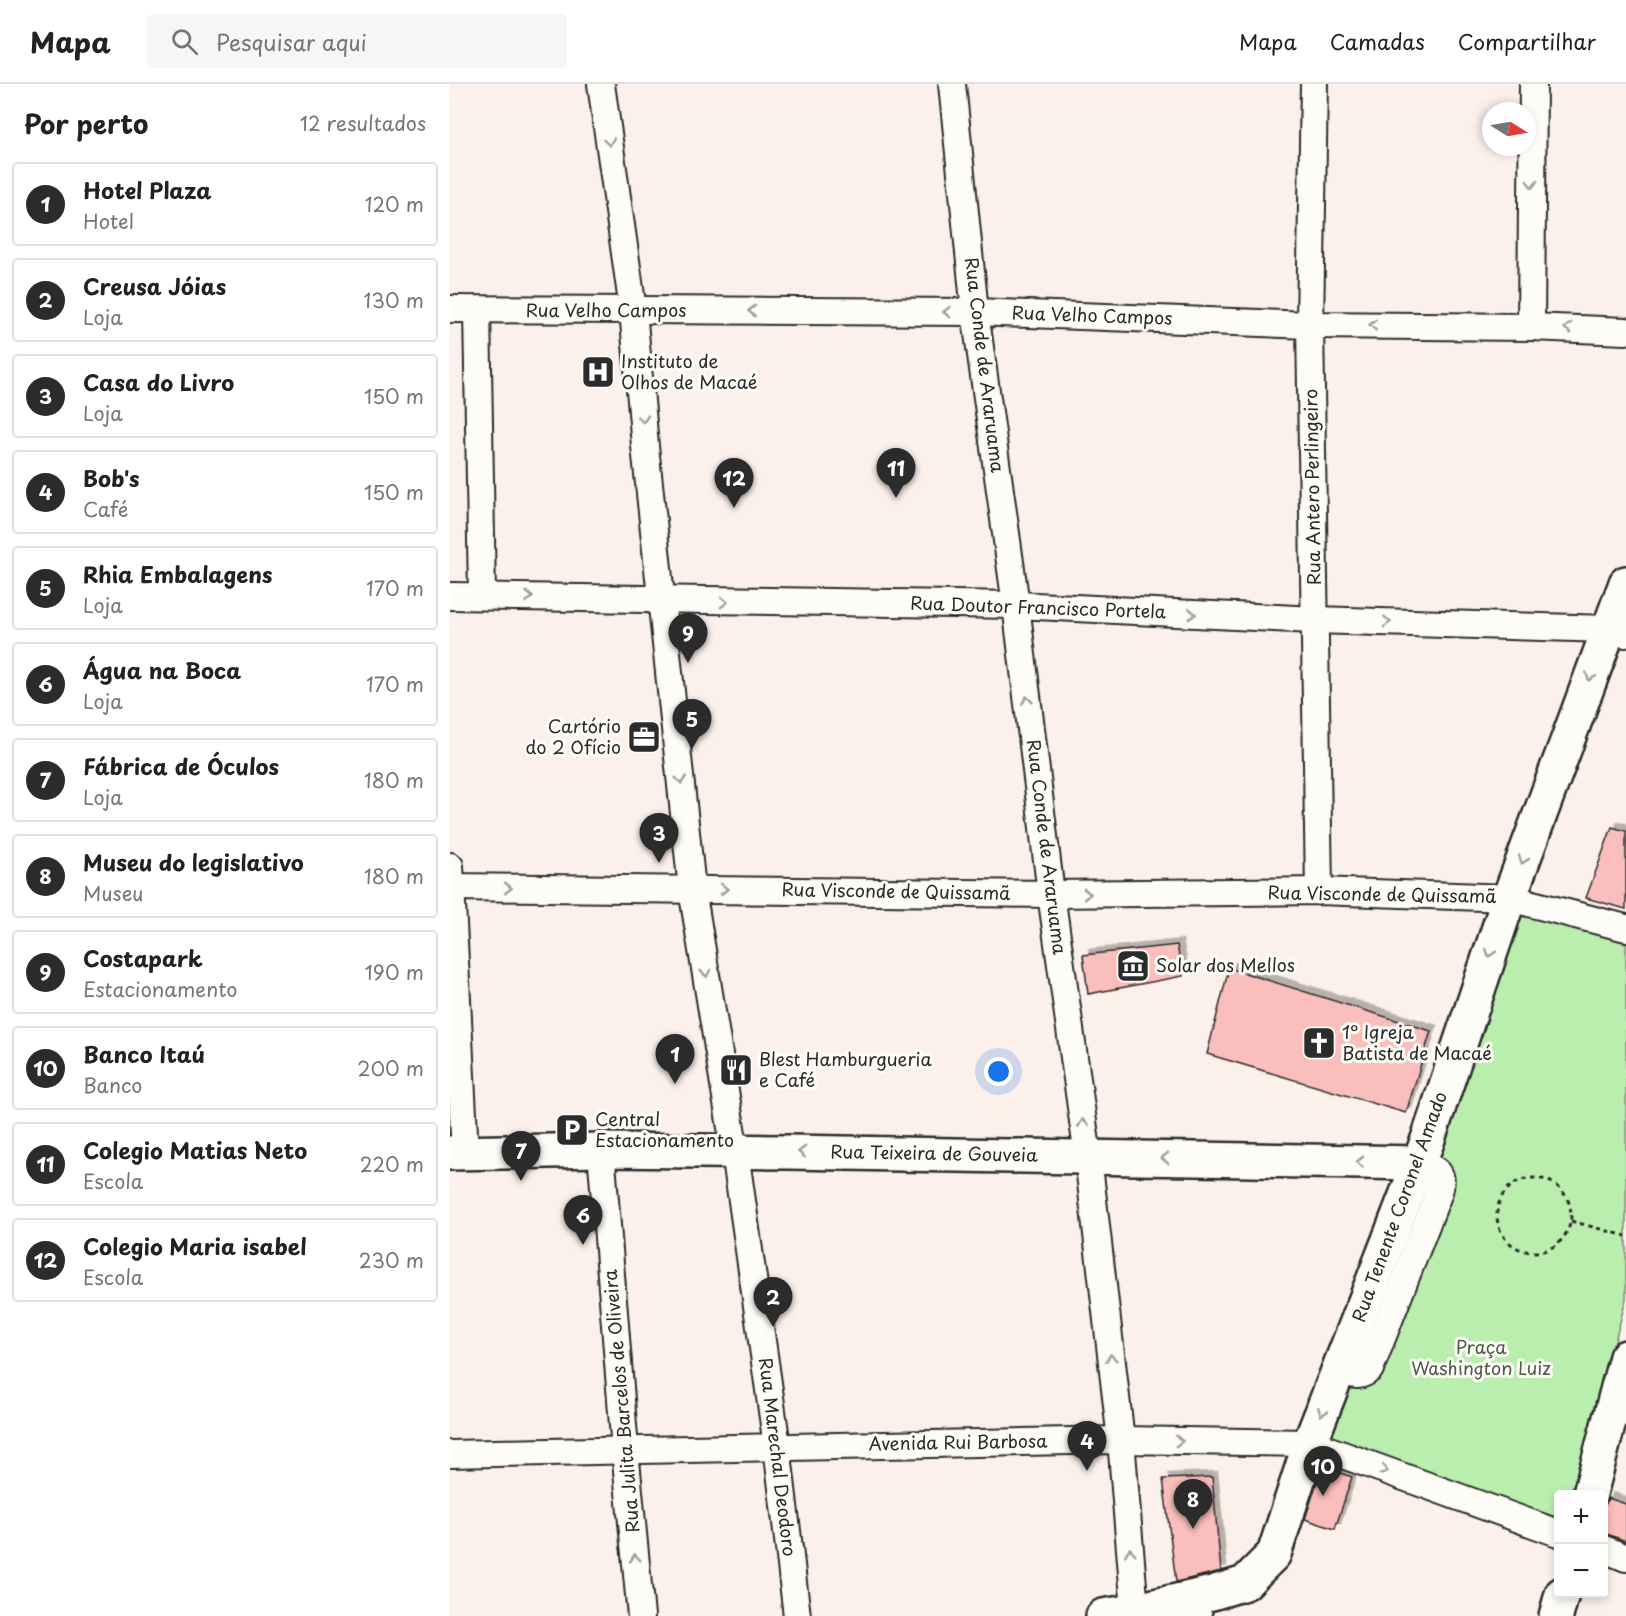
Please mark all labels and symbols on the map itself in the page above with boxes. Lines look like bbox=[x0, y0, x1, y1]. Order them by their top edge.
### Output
north arrow bbox=[1482, 102, 1536, 156]
one-way arrow bbox=[603, 137, 615, 147]
one-way arrow bbox=[1526, 180, 1538, 189]
street label: Rua Conde de Araruama bbox=[959, 256, 1012, 475]
street label: Rua Velho Campos bbox=[526, 296, 686, 323]
street label: Rua Velho Campos bbox=[1011, 298, 1173, 331]
one-way arrow bbox=[747, 305, 756, 317]
one-way arrow bbox=[942, 306, 951, 318]
one-way arrow bbox=[1368, 319, 1377, 331]
one-way arrow bbox=[1563, 322, 1572, 335]
place label: Instituto de Olhos de Macaé bbox=[621, 347, 757, 395]
hospital icon: Instituto de Olhos de Macaé bbox=[580, 354, 616, 390]
street label: Rua Antero Perlingeiro bbox=[1296, 389, 1327, 585]
one-way arrow bbox=[636, 414, 649, 423]
pin: 11 bbox=[876, 448, 916, 498]
pin: 12 bbox=[714, 458, 754, 508]
street label: Rua Doutor Francisco Portela bbox=[910, 589, 1167, 624]
one-way arrow bbox=[525, 590, 534, 603]
one-way arrow bbox=[720, 596, 729, 608]
one-way arrow bbox=[1188, 607, 1197, 620]
pin: 9 bbox=[668, 614, 708, 663]
one-way arrow bbox=[1383, 616, 1392, 628]
one-way arrow bbox=[1585, 671, 1598, 682]
one-way arrow bbox=[1022, 696, 1034, 705]
pin: 5 bbox=[672, 700, 712, 749]
place label: Cartório do 2 Ofício bbox=[526, 712, 621, 760]
office icon: Cartório do 2 Ofício bbox=[626, 719, 662, 755]
street label: Rua Conde de Araruama bbox=[1021, 738, 1074, 957]
one-way arrow bbox=[674, 775, 686, 784]
pin: 3 bbox=[640, 814, 678, 863]
one-way arrow bbox=[1517, 854, 1530, 865]
street label: Rua Visconde de Quissamã bbox=[781, 875, 1011, 906]
street label: Rua Visconde de Quissamã bbox=[1267, 878, 1497, 909]
one-way arrow bbox=[504, 882, 513, 894]
one-way arrow bbox=[720, 883, 729, 896]
one-way arrow bbox=[1083, 888, 1092, 900]
one-way arrow bbox=[1485, 947, 1497, 958]
museum icon: Solar dos Mellos bbox=[1115, 948, 1151, 984]
place label: Solar dos Mellos bbox=[1156, 951, 1295, 978]
one-way arrow bbox=[699, 968, 711, 978]
place label: 1° Igreja Batista de Macaé bbox=[1342, 1018, 1492, 1066]
church icon: 1° Igreja Batista de Macaé bbox=[1301, 1025, 1337, 1061]
pin: 1 bbox=[656, 1034, 694, 1084]
place label: Blest Hamburgueria e Café bbox=[759, 1045, 933, 1093]
restaurant icon: Blest Hamburgueria e Café bbox=[718, 1052, 754, 1088]
your location bbox=[984, 1057, 1013, 1086]
street label: Rua Tenente Coronel Amado bbox=[1344, 1087, 1453, 1326]
place label: Central Estacionamento bbox=[595, 1105, 734, 1153]
parking icon: Central Estacionamento bbox=[554, 1112, 590, 1148]
one-way arrow bbox=[1077, 1118, 1090, 1127]
pin: 7 bbox=[502, 1132, 540, 1181]
street label: Rua Teixeira de Gouveia bbox=[830, 1137, 1038, 1168]
one-way arrow bbox=[798, 1146, 807, 1158]
one-way arrow bbox=[1161, 1152, 1170, 1165]
one-way arrow bbox=[1356, 1156, 1365, 1168]
pin: 6 bbox=[564, 1196, 602, 1245]
street label: Rua Julita Barcelos de Oliveira bbox=[595, 1268, 645, 1534]
pin: 2 bbox=[754, 1278, 792, 1327]
park label: Praça Washington Luiz bbox=[1411, 1333, 1551, 1381]
one-way arrow bbox=[1106, 1353, 1118, 1363]
street label: Rua Marechal Deodoro bbox=[753, 1356, 804, 1558]
one-way arrow bbox=[1317, 1406, 1329, 1417]
pin: 4 bbox=[1068, 1422, 1106, 1471]
street label: Avenida Rui Barbosa bbox=[868, 1426, 1048, 1457]
one-way arrow bbox=[1175, 1435, 1184, 1447]
pin: 10 bbox=[1304, 1446, 1342, 1496]
one-way arrow bbox=[1378, 1463, 1389, 1476]
pin: 8 bbox=[1174, 1480, 1212, 1529]
one-way arrow bbox=[1124, 1548, 1137, 1557]
one-way arrow bbox=[629, 1553, 642, 1562]

